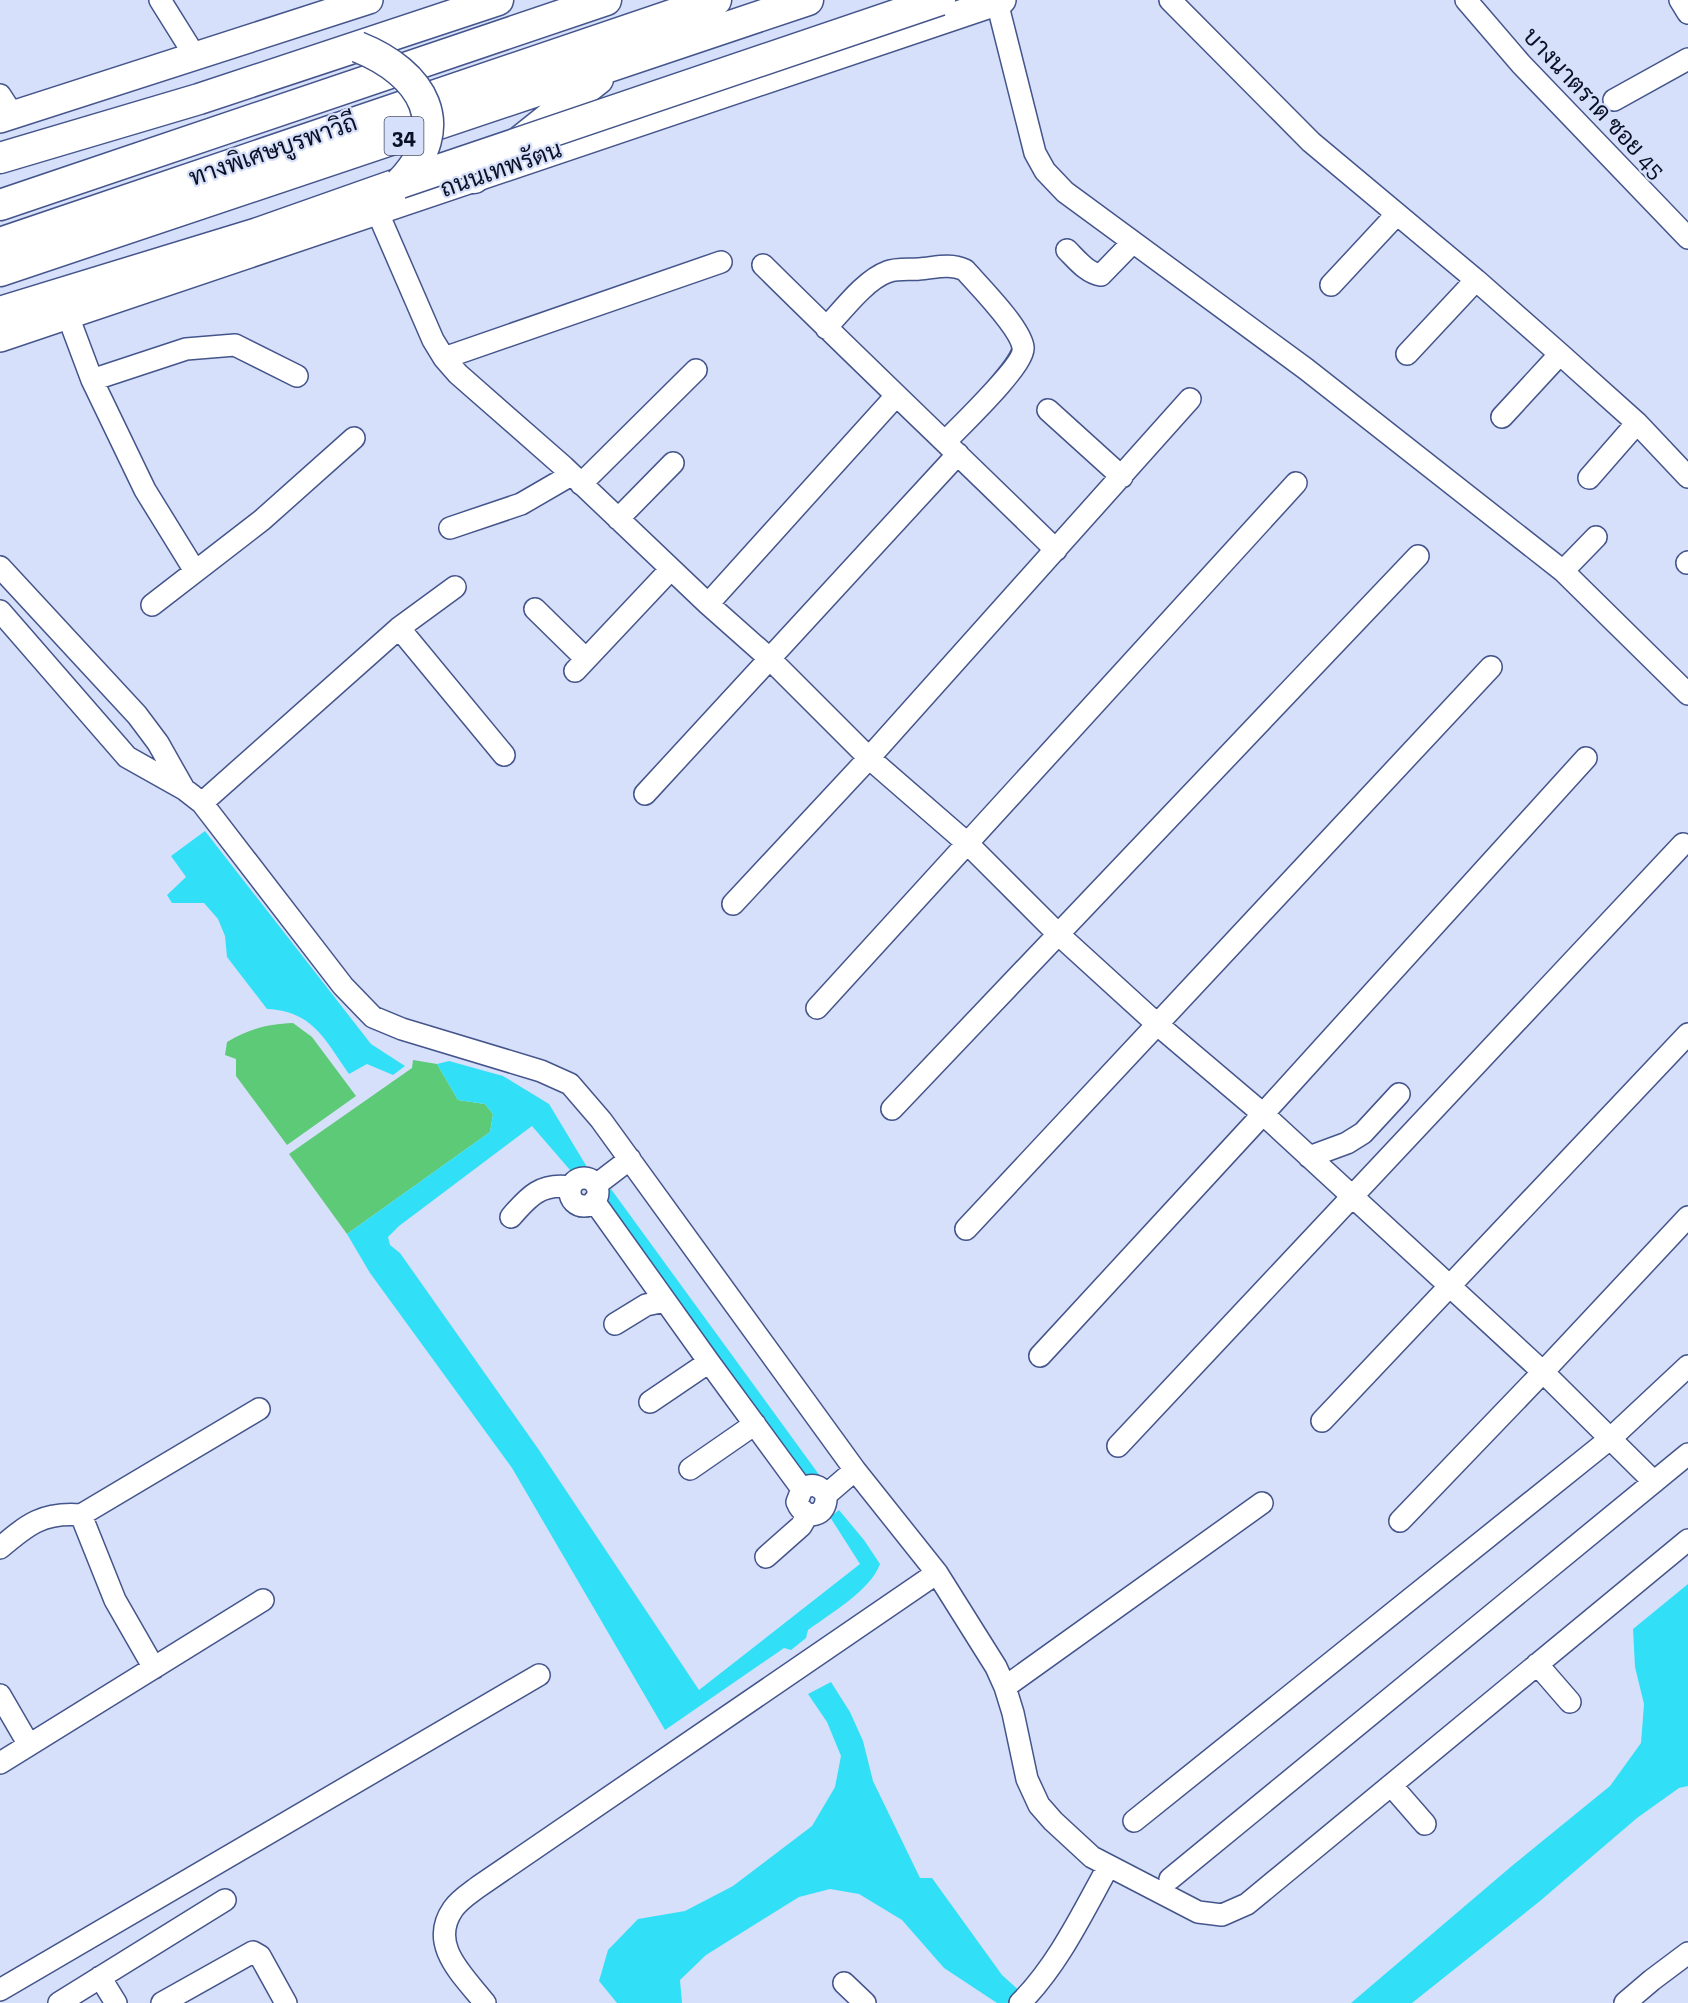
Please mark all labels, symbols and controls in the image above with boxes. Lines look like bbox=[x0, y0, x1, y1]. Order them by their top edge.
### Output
street label: บางนาตราด ซอย 45 bbox=[1517, 21, 1672, 184]
street label: ทางพิเศษบูรพาวิถี bbox=[185, 107, 362, 195]
road number: 34 bbox=[384, 117, 424, 155]
street label: ถนนเทพรัตน bbox=[436, 134, 565, 203]

